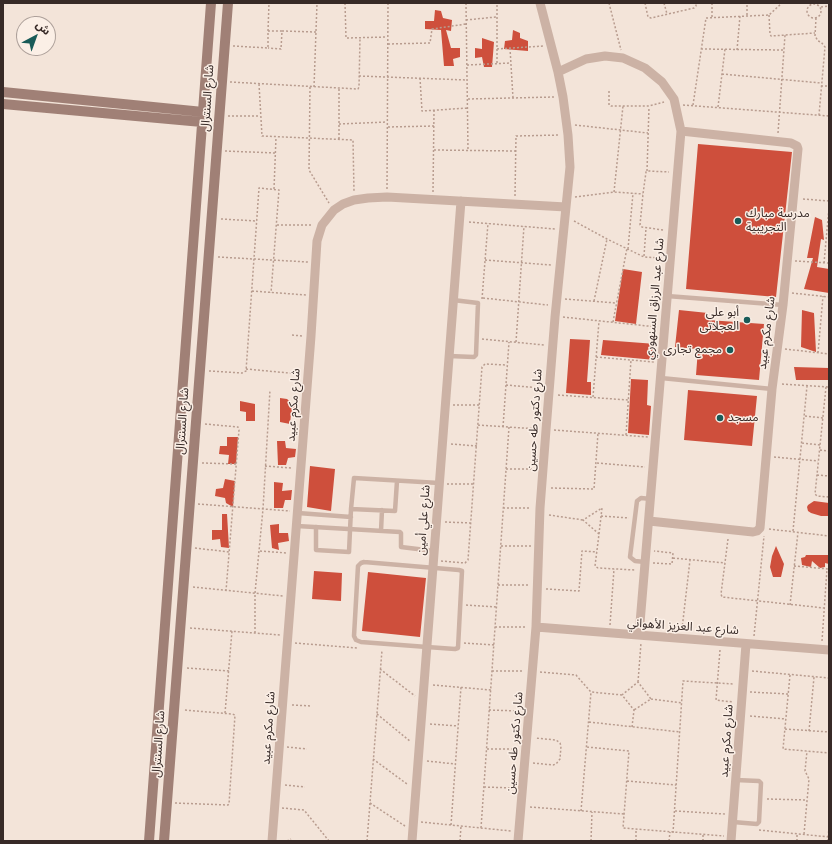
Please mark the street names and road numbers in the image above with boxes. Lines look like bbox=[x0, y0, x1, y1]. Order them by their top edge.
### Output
street label: شارع السنترال bbox=[198, 64, 218, 132]
street label: شارع عبد الرزاق السنهوري bbox=[643, 238, 667, 360]
street label: شارع مكرم عبيد bbox=[755, 296, 779, 370]
street label: شارع مكرم عبيد bbox=[284, 368, 304, 442]
street label: شارع دكتور طه حسين bbox=[524, 368, 546, 472]
street label: شارع السنترال bbox=[173, 387, 193, 455]
street label: شارع علي أمين bbox=[414, 484, 434, 556]
street label: شارع عبد العزيز الأهواني bbox=[627, 616, 739, 638]
street label: شارع مكرم عبيد bbox=[259, 691, 279, 765]
street label: شارع دكتور طه حسين bbox=[503, 691, 527, 795]
street label: شارع مكرم عبيد bbox=[717, 704, 737, 778]
street label: شارع السنترال bbox=[149, 710, 169, 778]

